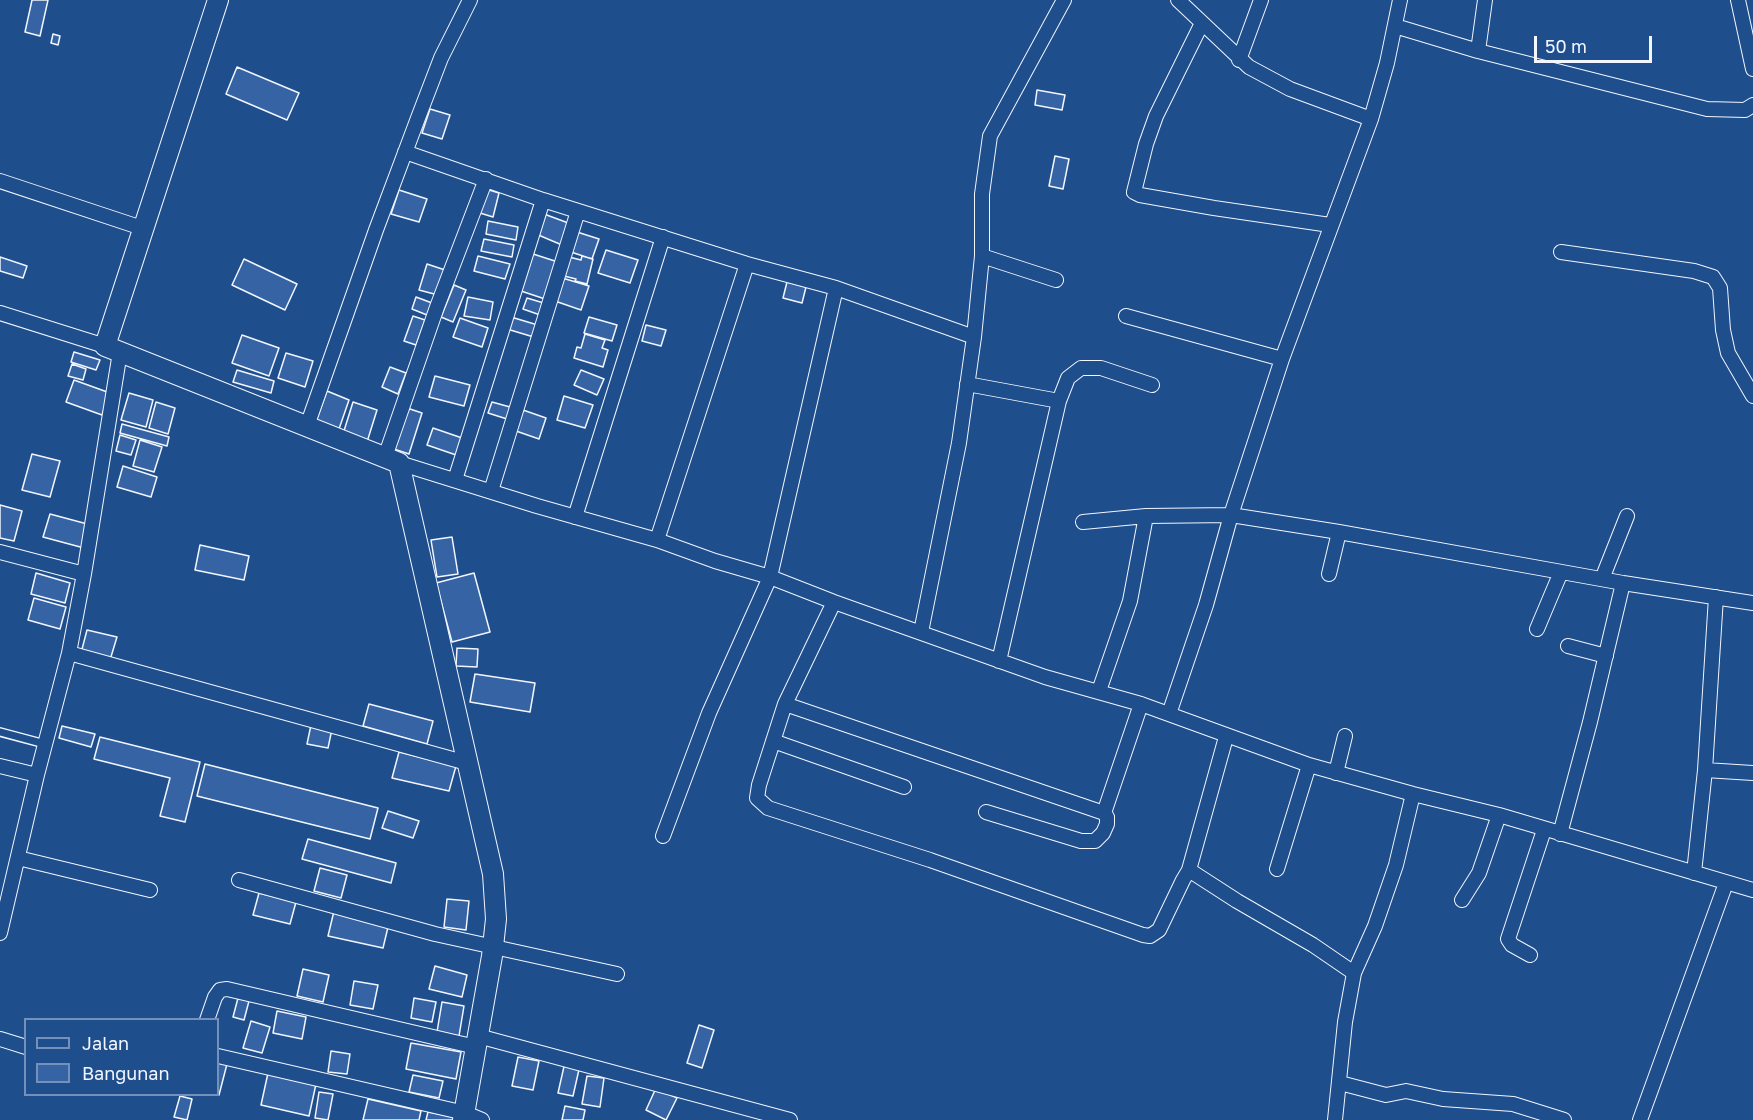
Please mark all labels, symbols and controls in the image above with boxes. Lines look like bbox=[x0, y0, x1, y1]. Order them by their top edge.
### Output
scale bar bbox=[1537, 24, 1656, 62]
text: 50 m bbox=[1545, 35, 1587, 57]
legend bbox=[24, 1018, 219, 1096]
text: Jalan bbox=[82, 1032, 129, 1054]
text: Bangunan bbox=[82, 1062, 170, 1084]

